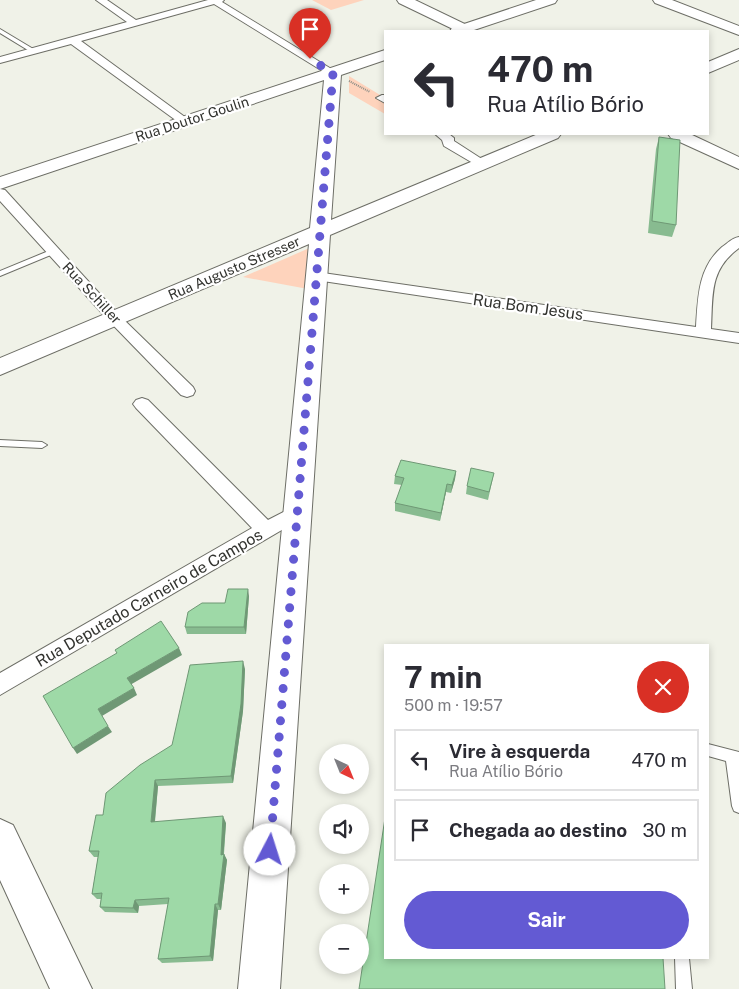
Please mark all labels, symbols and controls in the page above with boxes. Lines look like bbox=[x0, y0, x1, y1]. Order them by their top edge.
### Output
pin bbox=[289, 8, 331, 59]
icon: arrive bbox=[296, 15, 324, 43]
text: 470 m bbox=[487, 49, 593, 90]
icon: left bbox=[404, 50, 469, 115]
text: Rua Atílio Bório bbox=[487, 91, 644, 117]
street label: Rua Doutor Goulin bbox=[133, 93, 251, 145]
street label: Rua Augusto Stresser bbox=[166, 233, 302, 303]
street label: Rua Schiller bbox=[59, 259, 125, 327]
street label: Rua Bom Jesus bbox=[472, 290, 584, 324]
street label: Rua Deputado Carneiro de Campos bbox=[32, 525, 266, 671]
text: 7 min bbox=[404, 659, 482, 695]
button: close bbox=[637, 661, 689, 713]
text: 500 m · 19:57 bbox=[404, 696, 503, 715]
text: Vire à esquerda bbox=[449, 740, 590, 762]
north arrow bbox=[319, 744, 369, 794]
map controls bbox=[319, 744, 369, 974]
icon: left bbox=[406, 746, 434, 774]
text: 470 m bbox=[631, 749, 687, 771]
text: Rua Atílio Bório bbox=[449, 762, 563, 781]
button: sound bbox=[319, 804, 369, 854]
icon: arrive bbox=[406, 816, 434, 844]
text: Chegada ao destino bbox=[449, 819, 627, 841]
text: 30 m bbox=[642, 819, 687, 841]
position arrow bbox=[243, 823, 295, 875]
button: + bbox=[319, 864, 369, 914]
button: Sair bbox=[404, 891, 689, 949]
button: − bbox=[319, 924, 369, 974]

